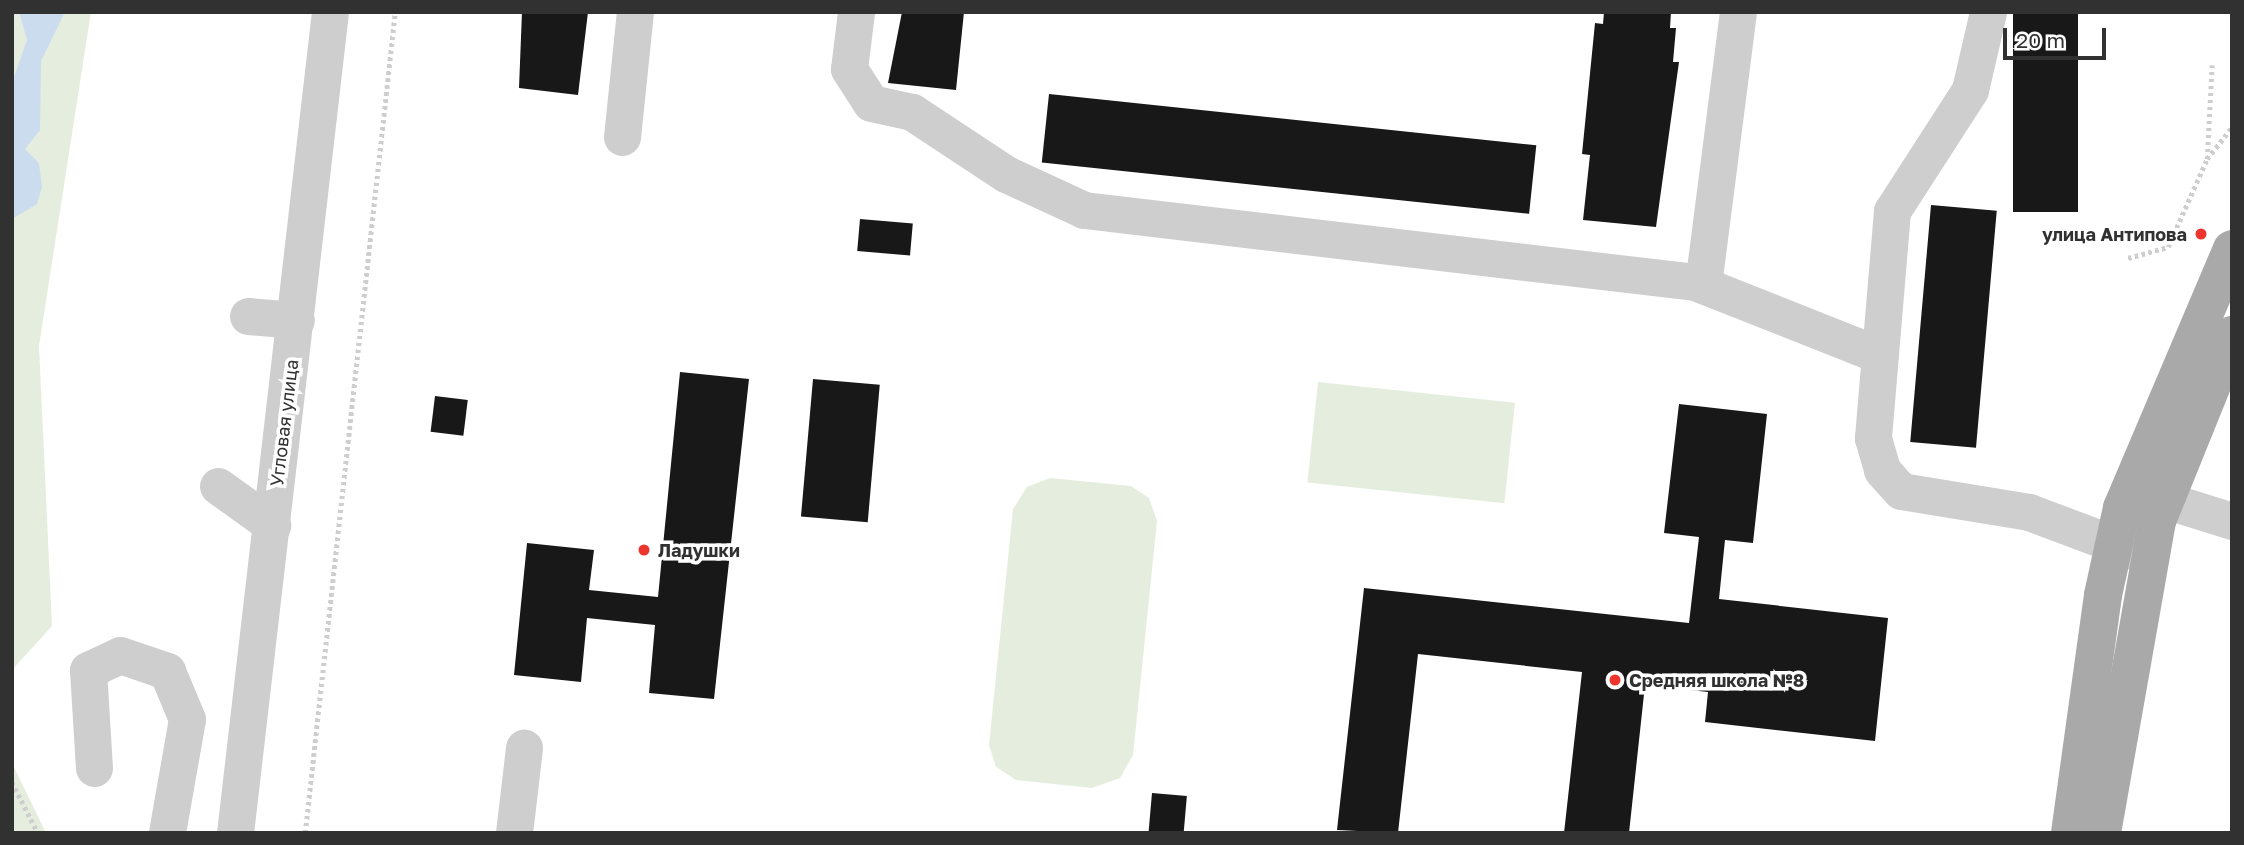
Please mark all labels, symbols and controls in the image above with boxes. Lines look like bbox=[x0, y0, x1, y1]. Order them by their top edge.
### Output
scale bar bbox=[2006, 14, 2109, 58]
text: 20 m bbox=[2016, 27, 2065, 53]
place label: улица Антипова bbox=[2042, 223, 2187, 245]
marker: улица Антипова bbox=[2193, 226, 2209, 242]
street label: Угловая улица bbox=[265, 358, 303, 488]
place label: Ладушки bbox=[658, 539, 740, 561]
marker: Ладушки bbox=[636, 542, 652, 558]
place label: Средняя школа №8 bbox=[1629, 669, 1804, 691]
marker: Средняя школа №8 bbox=[1607, 672, 1623, 688]

